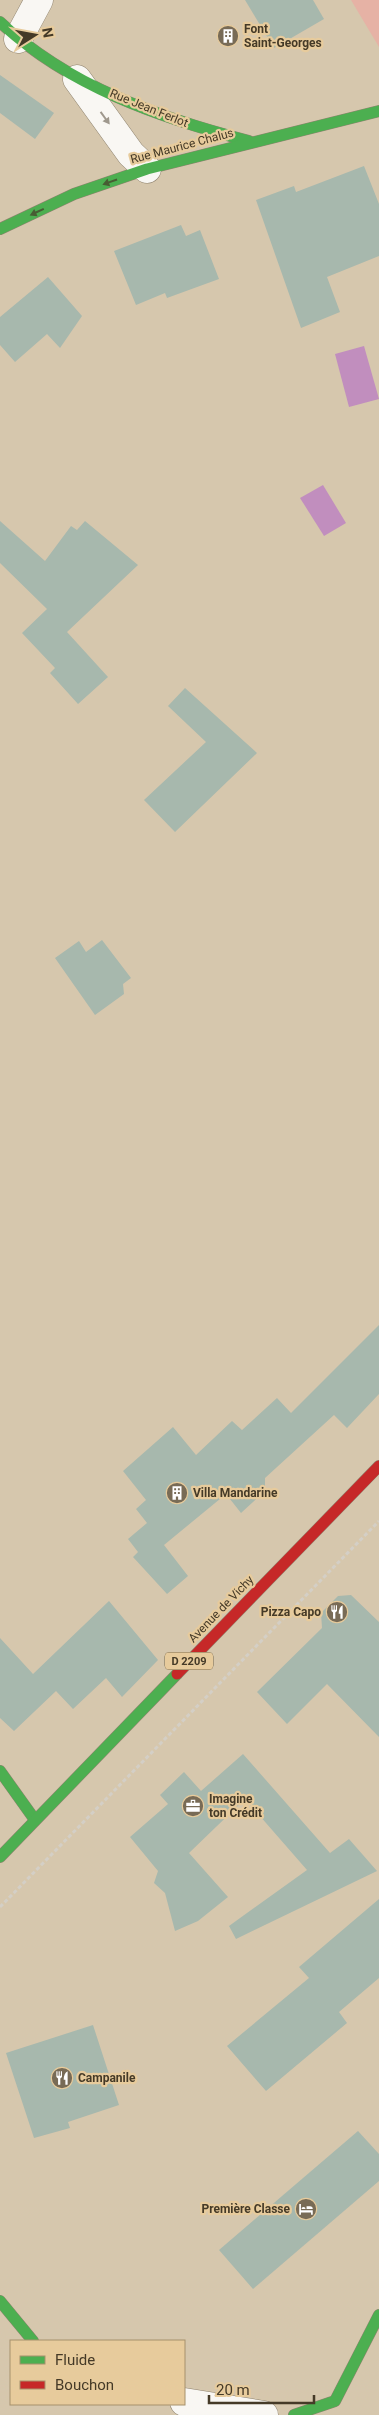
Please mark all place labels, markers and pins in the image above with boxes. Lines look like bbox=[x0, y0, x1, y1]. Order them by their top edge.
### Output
place label: Font Saint-Georges bbox=[244, 22, 322, 50]
building icon: Font Saint-Georges bbox=[216, 24, 240, 48]
building icon: Villa Mandarine bbox=[165, 1481, 189, 1505]
place label: Villa Mandarine bbox=[193, 1486, 278, 1500]
restaurant icon: Pizza Capo bbox=[325, 1600, 349, 1624]
place label: Pizza Capo bbox=[261, 1605, 321, 1619]
place label: Imagine ton Crédit bbox=[209, 1792, 262, 1820]
office icon: Imagine ton Crédit bbox=[181, 1794, 205, 1818]
restaurant icon: Campanile bbox=[50, 2066, 74, 2090]
place label: Campanile bbox=[78, 2071, 136, 2085]
hotel icon: Première Classe bbox=[294, 2197, 318, 2221]
place label: Première Classe bbox=[201, 2202, 291, 2216]

